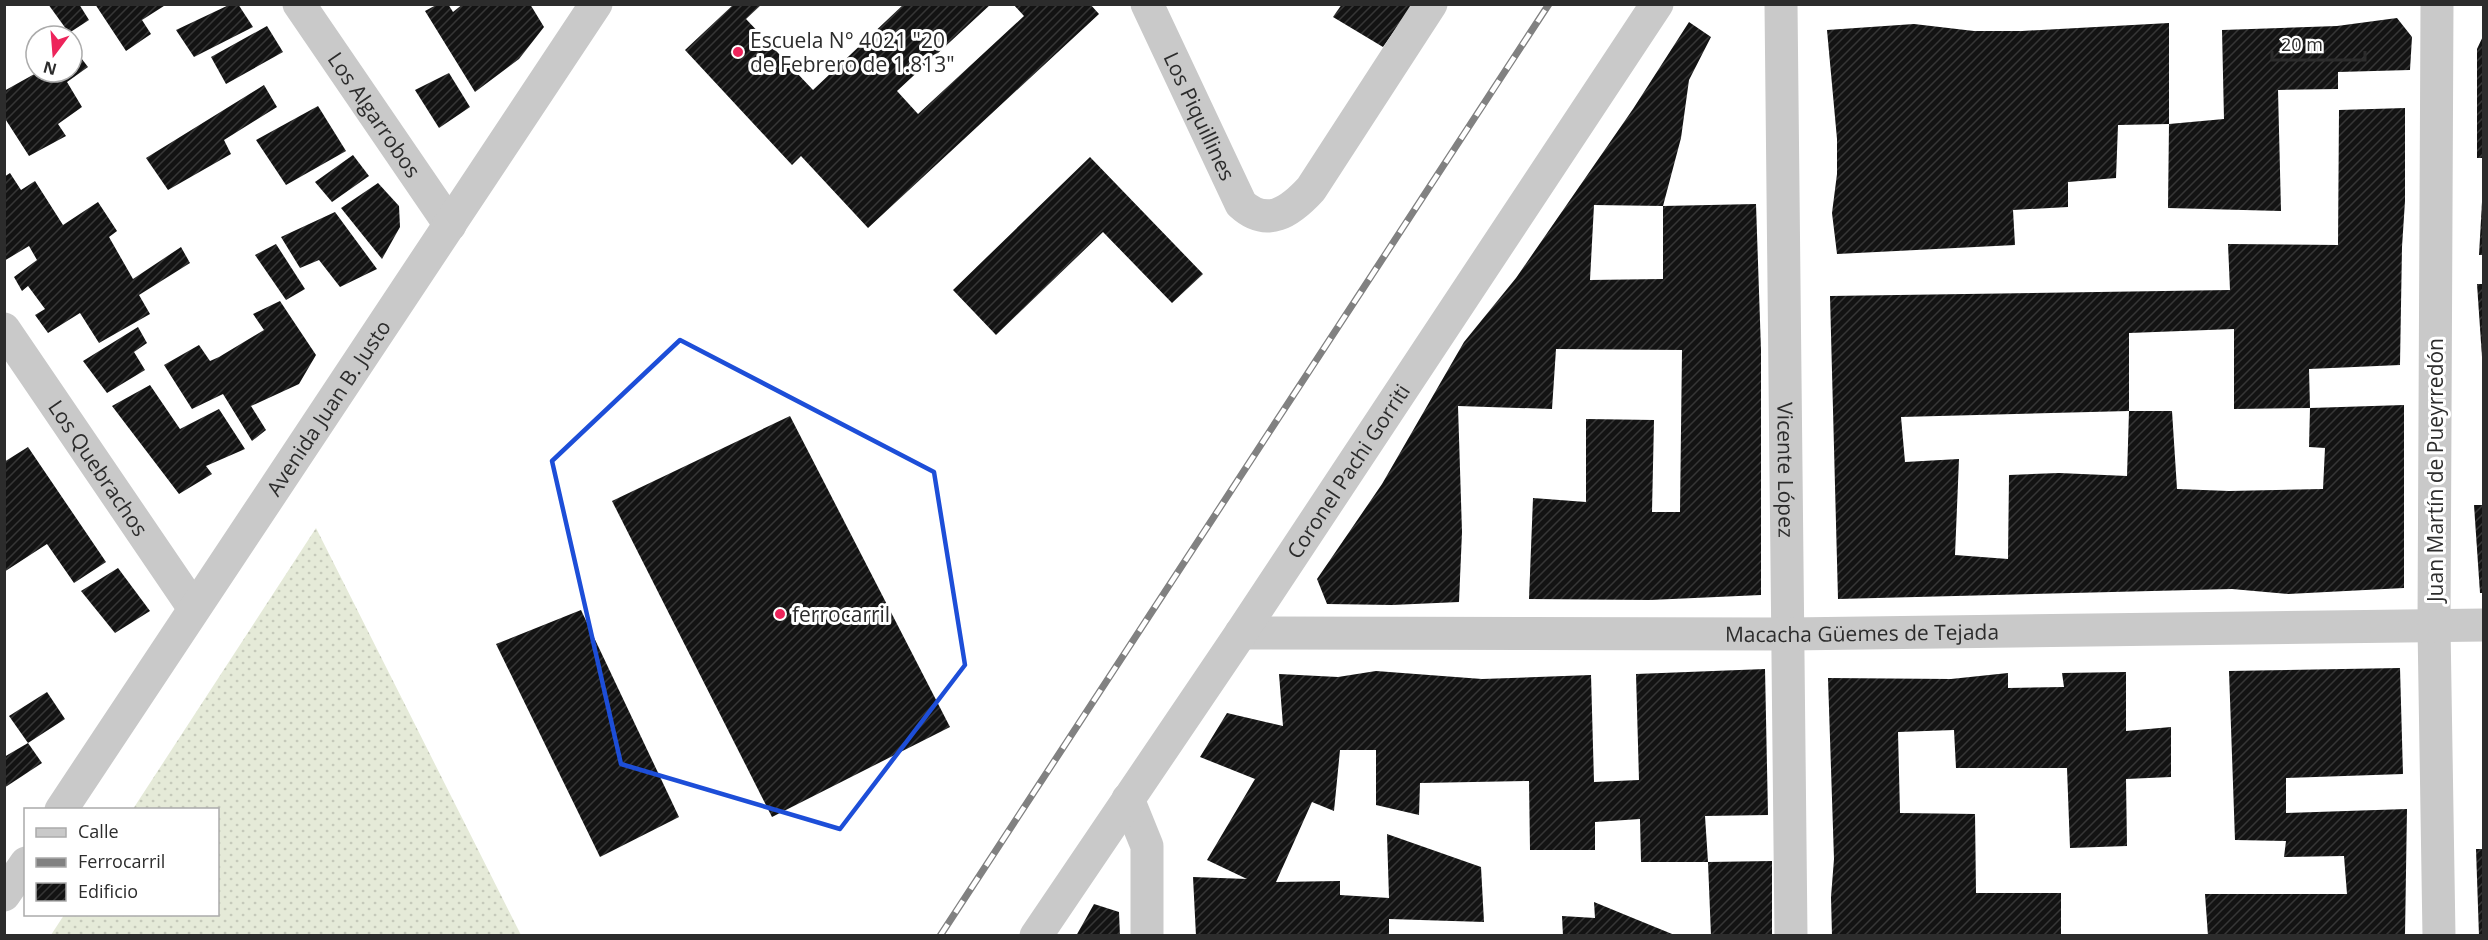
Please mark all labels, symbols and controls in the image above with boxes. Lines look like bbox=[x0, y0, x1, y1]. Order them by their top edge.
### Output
north arrow bbox=[24, 24, 84, 84]
scale bar bbox=[2272, 24, 2365, 62]
place label: Escuela N° 4021 "20 de Febrero de 1.813" bbox=[750, 26, 955, 78]
text: 20 m bbox=[2281, 32, 2323, 56]
marker: Escuela N° 4021 "20 de Febrero de 1.813" bbox=[731, 45, 745, 59]
street label: Los Algarrobos bbox=[322, 46, 427, 183]
street label: Los Piquillines bbox=[1158, 47, 1242, 185]
text: N bbox=[41, 56, 59, 81]
street label: Avenida Juan B. Justo bbox=[260, 314, 397, 501]
street label: Juan Martín de Pueyrredón bbox=[2421, 338, 2449, 604]
street label: Coronel Pachi Gorriti bbox=[1280, 378, 1416, 564]
street label: Los Quebrachos bbox=[42, 394, 155, 541]
street label: Vicente López bbox=[1771, 402, 1801, 538]
place label: ferrocarril bbox=[792, 600, 890, 628]
marker: ferrocarril bbox=[773, 607, 787, 621]
street label: Macacha Güemes de Tejada bbox=[1725, 617, 1999, 648]
legend bbox=[24, 808, 219, 916]
text: Calle bbox=[78, 819, 119, 843]
text: Ferrocarril bbox=[78, 849, 165, 873]
text: Edificio bbox=[78, 879, 138, 903]

